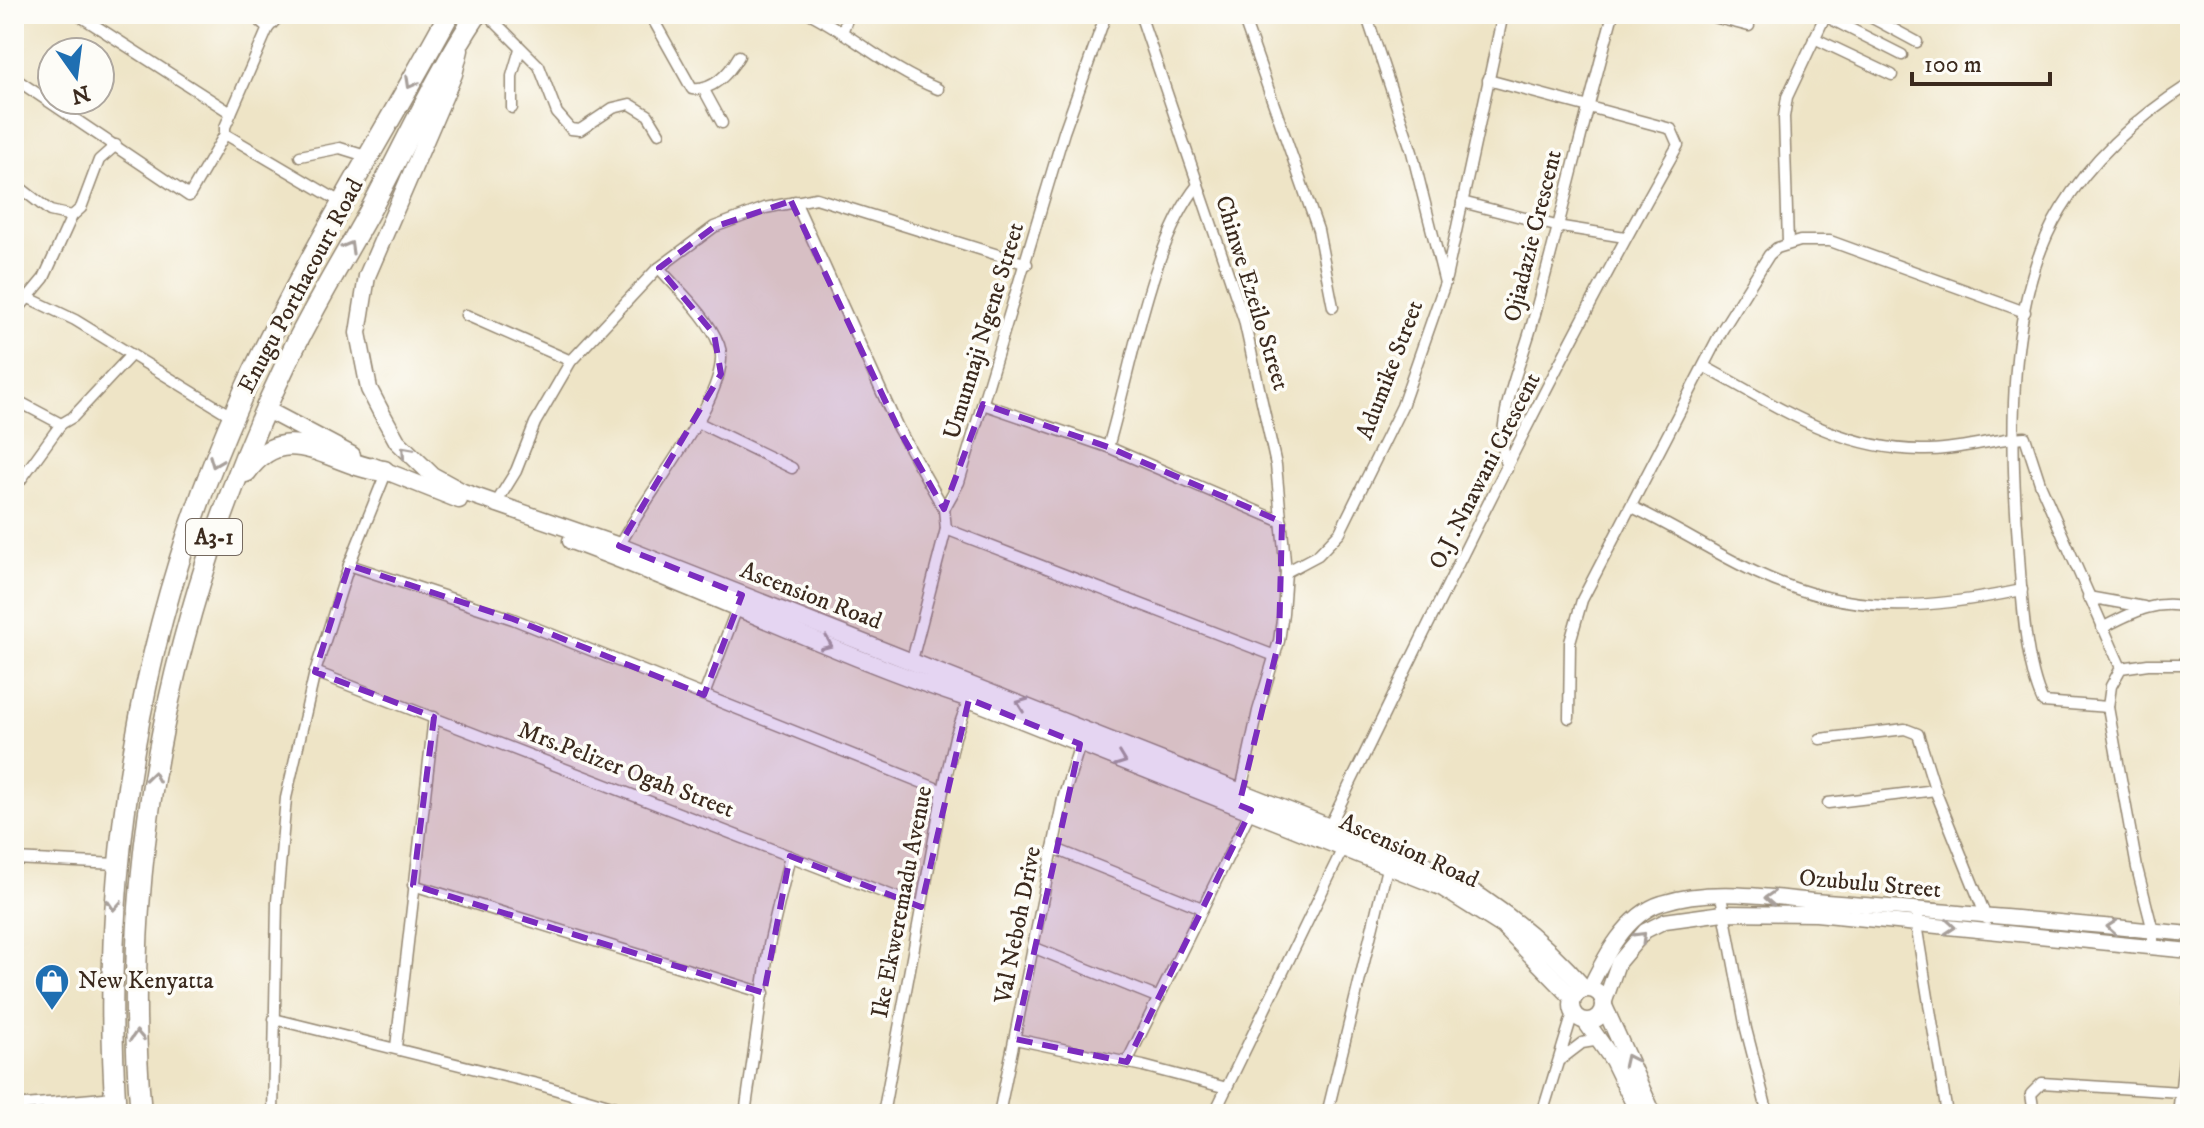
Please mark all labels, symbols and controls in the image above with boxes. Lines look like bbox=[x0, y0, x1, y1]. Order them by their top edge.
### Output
north arrow bbox=[36, 36, 116, 116]
scale bar bbox=[1912, 36, 2050, 86]
text: 100 m bbox=[1924, 50, 1982, 80]
one-way arrow bbox=[406, 74, 421, 89]
text: N bbox=[68, 79, 93, 109]
street label: Ojiadazie Crescent bbox=[1497, 147, 1569, 325]
street label: Enugu Porthacourt Road bbox=[232, 173, 370, 399]
street label: Chinwe Ezeilo Street bbox=[1208, 192, 1296, 394]
street label: Umunnaji Ngene Street bbox=[937, 219, 1031, 443]
one-way arrow bbox=[339, 242, 355, 256]
street label: Adumike Street bbox=[1350, 296, 1430, 444]
street label: O.J .Nnawani Crescent bbox=[1422, 367, 1548, 574]
one-way arrow bbox=[401, 445, 416, 460]
one-way arrow bbox=[208, 454, 225, 468]
road number: A3-1 bbox=[186, 519, 242, 555]
street label: Ascension Road bbox=[736, 555, 886, 637]
one-way arrow bbox=[819, 634, 833, 650]
one-way arrow bbox=[1016, 697, 1030, 714]
street label: Mrs.Pelizer Ogah Street bbox=[514, 715, 739, 825]
one-way arrow bbox=[1113, 750, 1127, 767]
one-way arrow bbox=[144, 770, 161, 784]
street label: Ike Ekweremadu Avenue bbox=[865, 783, 939, 1021]
street label: Ascension Road bbox=[1335, 807, 1483, 895]
street label: Val Neboh Drive bbox=[988, 844, 1048, 1007]
street label: Ozubulu Street bbox=[1798, 863, 1943, 905]
one-way arrow bbox=[1763, 889, 1776, 906]
one-way arrow bbox=[106, 899, 123, 912]
one-way arrow bbox=[1944, 918, 1957, 935]
one-way arrow bbox=[2105, 919, 2118, 936]
one-way arrow bbox=[1632, 932, 1646, 946]
shop icon: New Kenyatta bbox=[33, 962, 71, 1012]
place label: New Kenyatta bbox=[78, 966, 215, 996]
one-way arrow bbox=[129, 1029, 146, 1042]
one-way arrow bbox=[1623, 1054, 1639, 1068]

